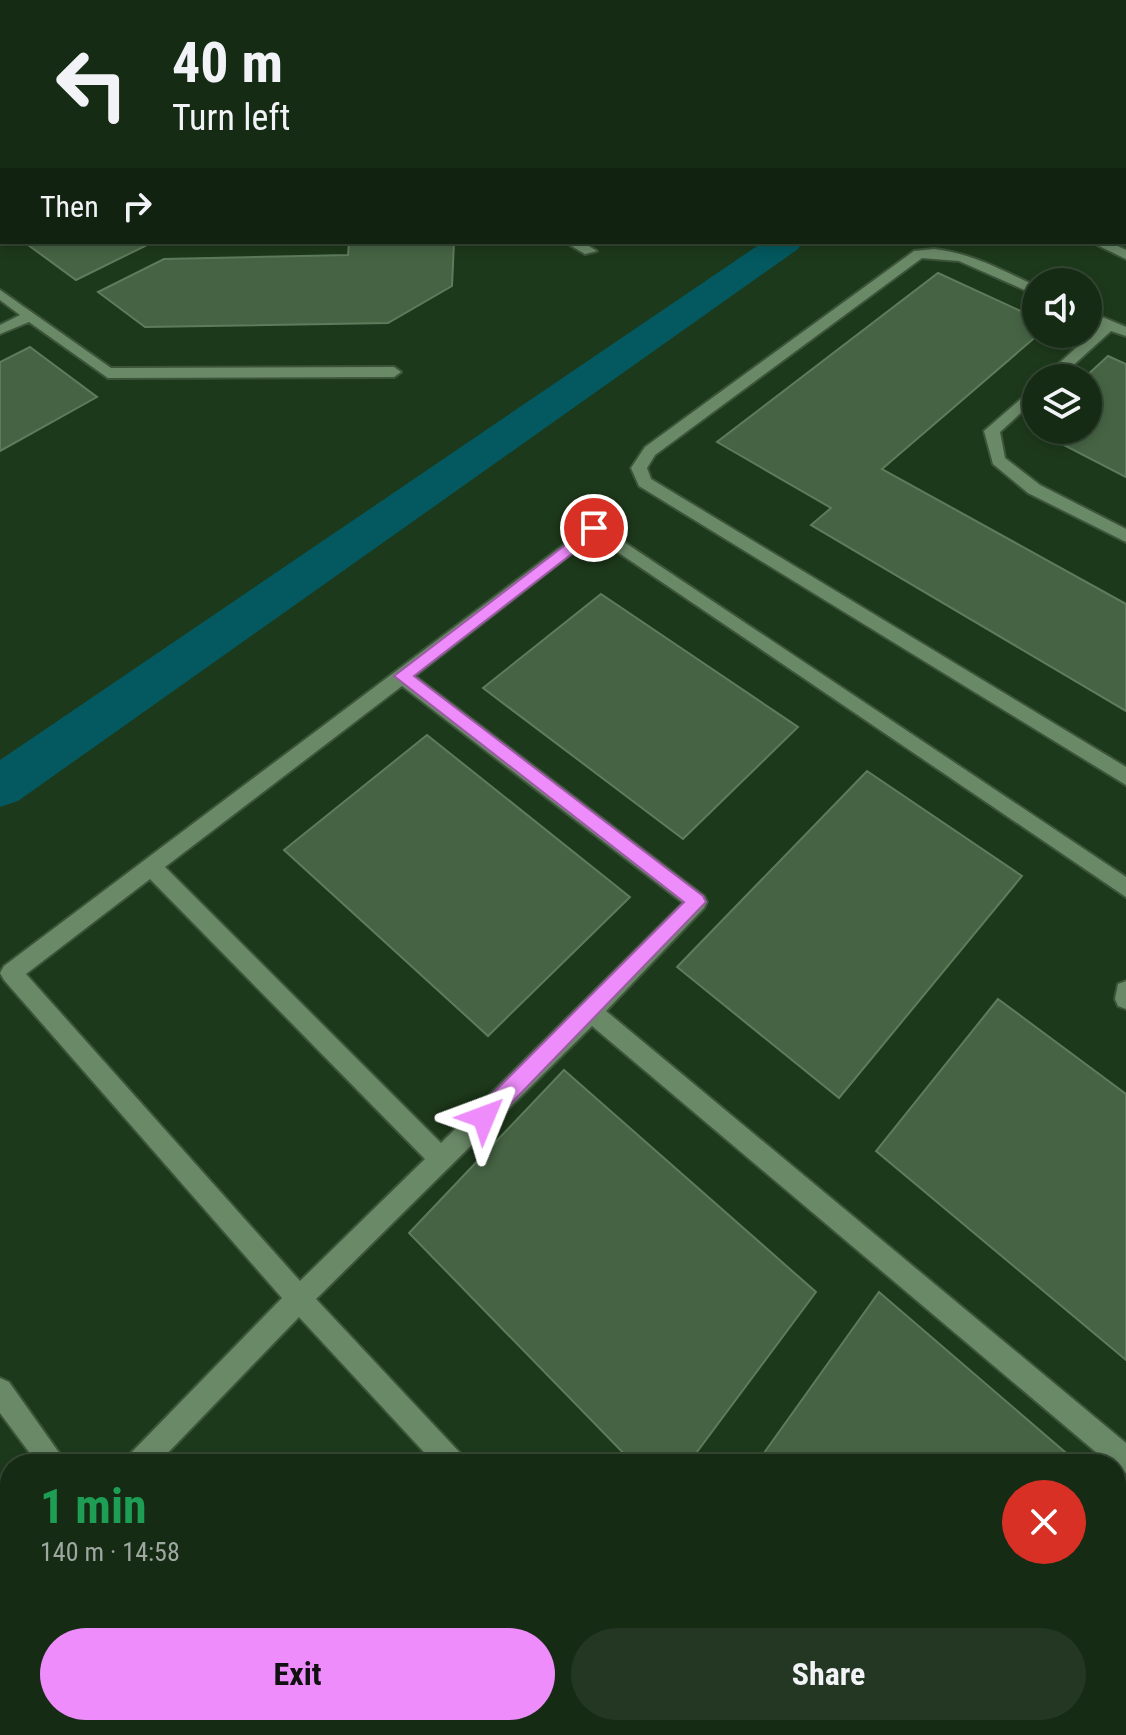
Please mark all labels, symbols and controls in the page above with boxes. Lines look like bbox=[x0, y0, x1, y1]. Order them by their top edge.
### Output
text: 40 m bbox=[172, 30, 283, 96]
icon: left bbox=[40, 32, 144, 136]
text: Turn left bbox=[172, 97, 290, 139]
icon: right bbox=[115, 184, 159, 228]
text: Then bbox=[40, 189, 99, 224]
map controls bbox=[1022, 268, 1102, 444]
button: sound bbox=[1022, 268, 1102, 348]
button: layers bbox=[1022, 364, 1102, 444]
pin bbox=[560, 494, 628, 562]
icon: arrive bbox=[572, 506, 616, 550]
position arrow bbox=[442, 1075, 526, 1159]
text: 1 min bbox=[40, 1478, 147, 1535]
button: close bbox=[1002, 1480, 1086, 1564]
text: 140 m · 14:58 bbox=[40, 1537, 180, 1567]
button: Exit bbox=[40, 1628, 555, 1720]
button: Share bbox=[571, 1628, 1086, 1720]

